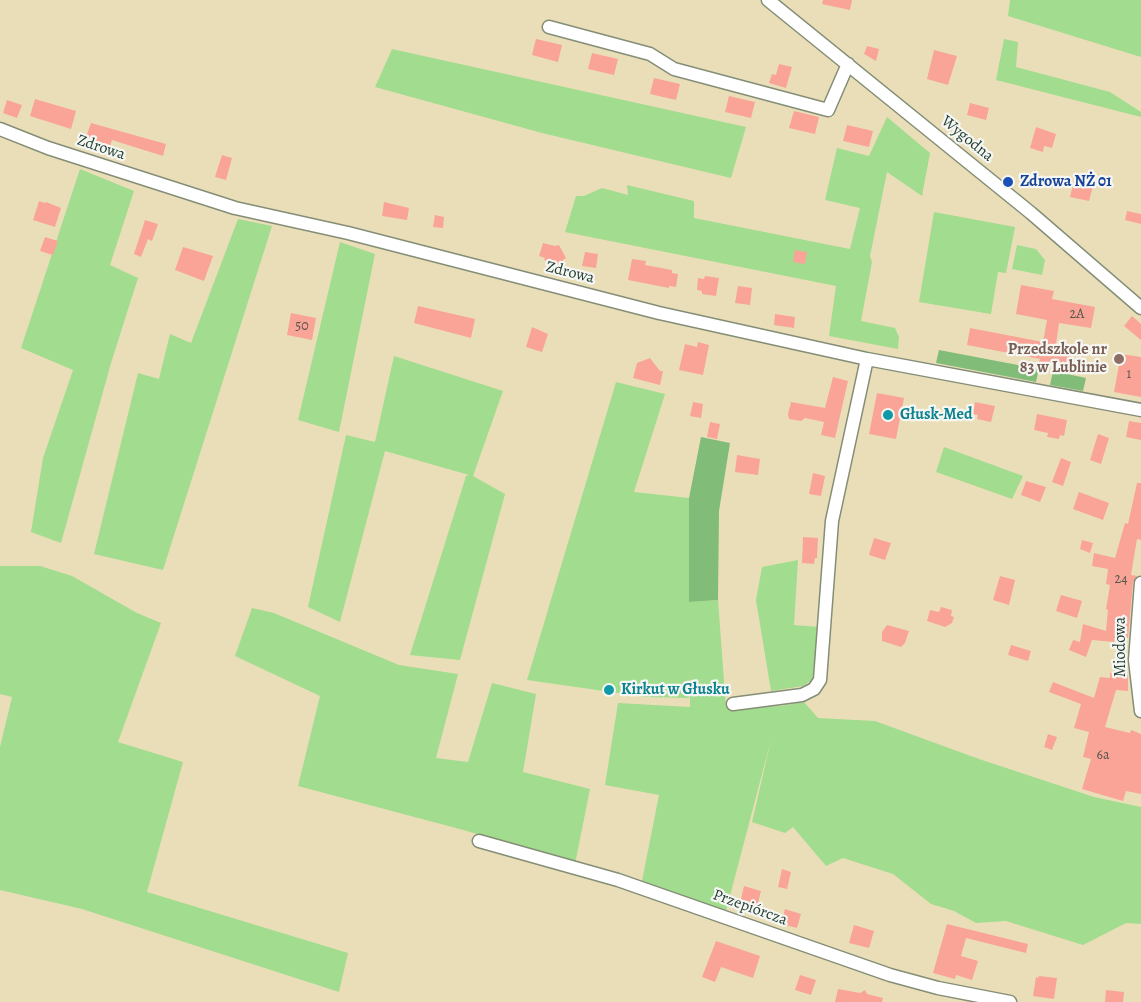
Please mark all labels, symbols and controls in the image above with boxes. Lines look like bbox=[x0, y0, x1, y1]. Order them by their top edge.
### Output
street label: Wygodna bbox=[937, 112, 997, 166]
street label: Zdrowa bbox=[74, 131, 128, 165]
place label: Zdrowa NŻ 01 bbox=[1020, 172, 1112, 192]
marker: Zdrowa NŻ 01 bbox=[1001, 175, 1015, 189]
street label: Zdrowa bbox=[544, 258, 596, 288]
house number: 2A bbox=[1070, 307, 1084, 323]
house number: 50 bbox=[295, 319, 309, 335]
place label: Przedszkole nr 83 w Lublinie bbox=[1008, 340, 1107, 378]
marker: Przedszkole nr 83 w Lublinie bbox=[1112, 352, 1126, 366]
house number: 1 bbox=[1127, 367, 1131, 383]
place label: Głusk-Med bbox=[900, 405, 973, 425]
marker: Głusk-Med bbox=[881, 408, 895, 422]
house number: 24 bbox=[1115, 572, 1127, 588]
street label: Miodowa bbox=[1111, 617, 1131, 677]
place label: Kirkut w Głusku bbox=[621, 680, 730, 700]
marker: Kirkut w Głusku bbox=[602, 683, 616, 697]
house number: 6a bbox=[1097, 748, 1109, 764]
street label: Przepiórcza bbox=[710, 886, 790, 930]

